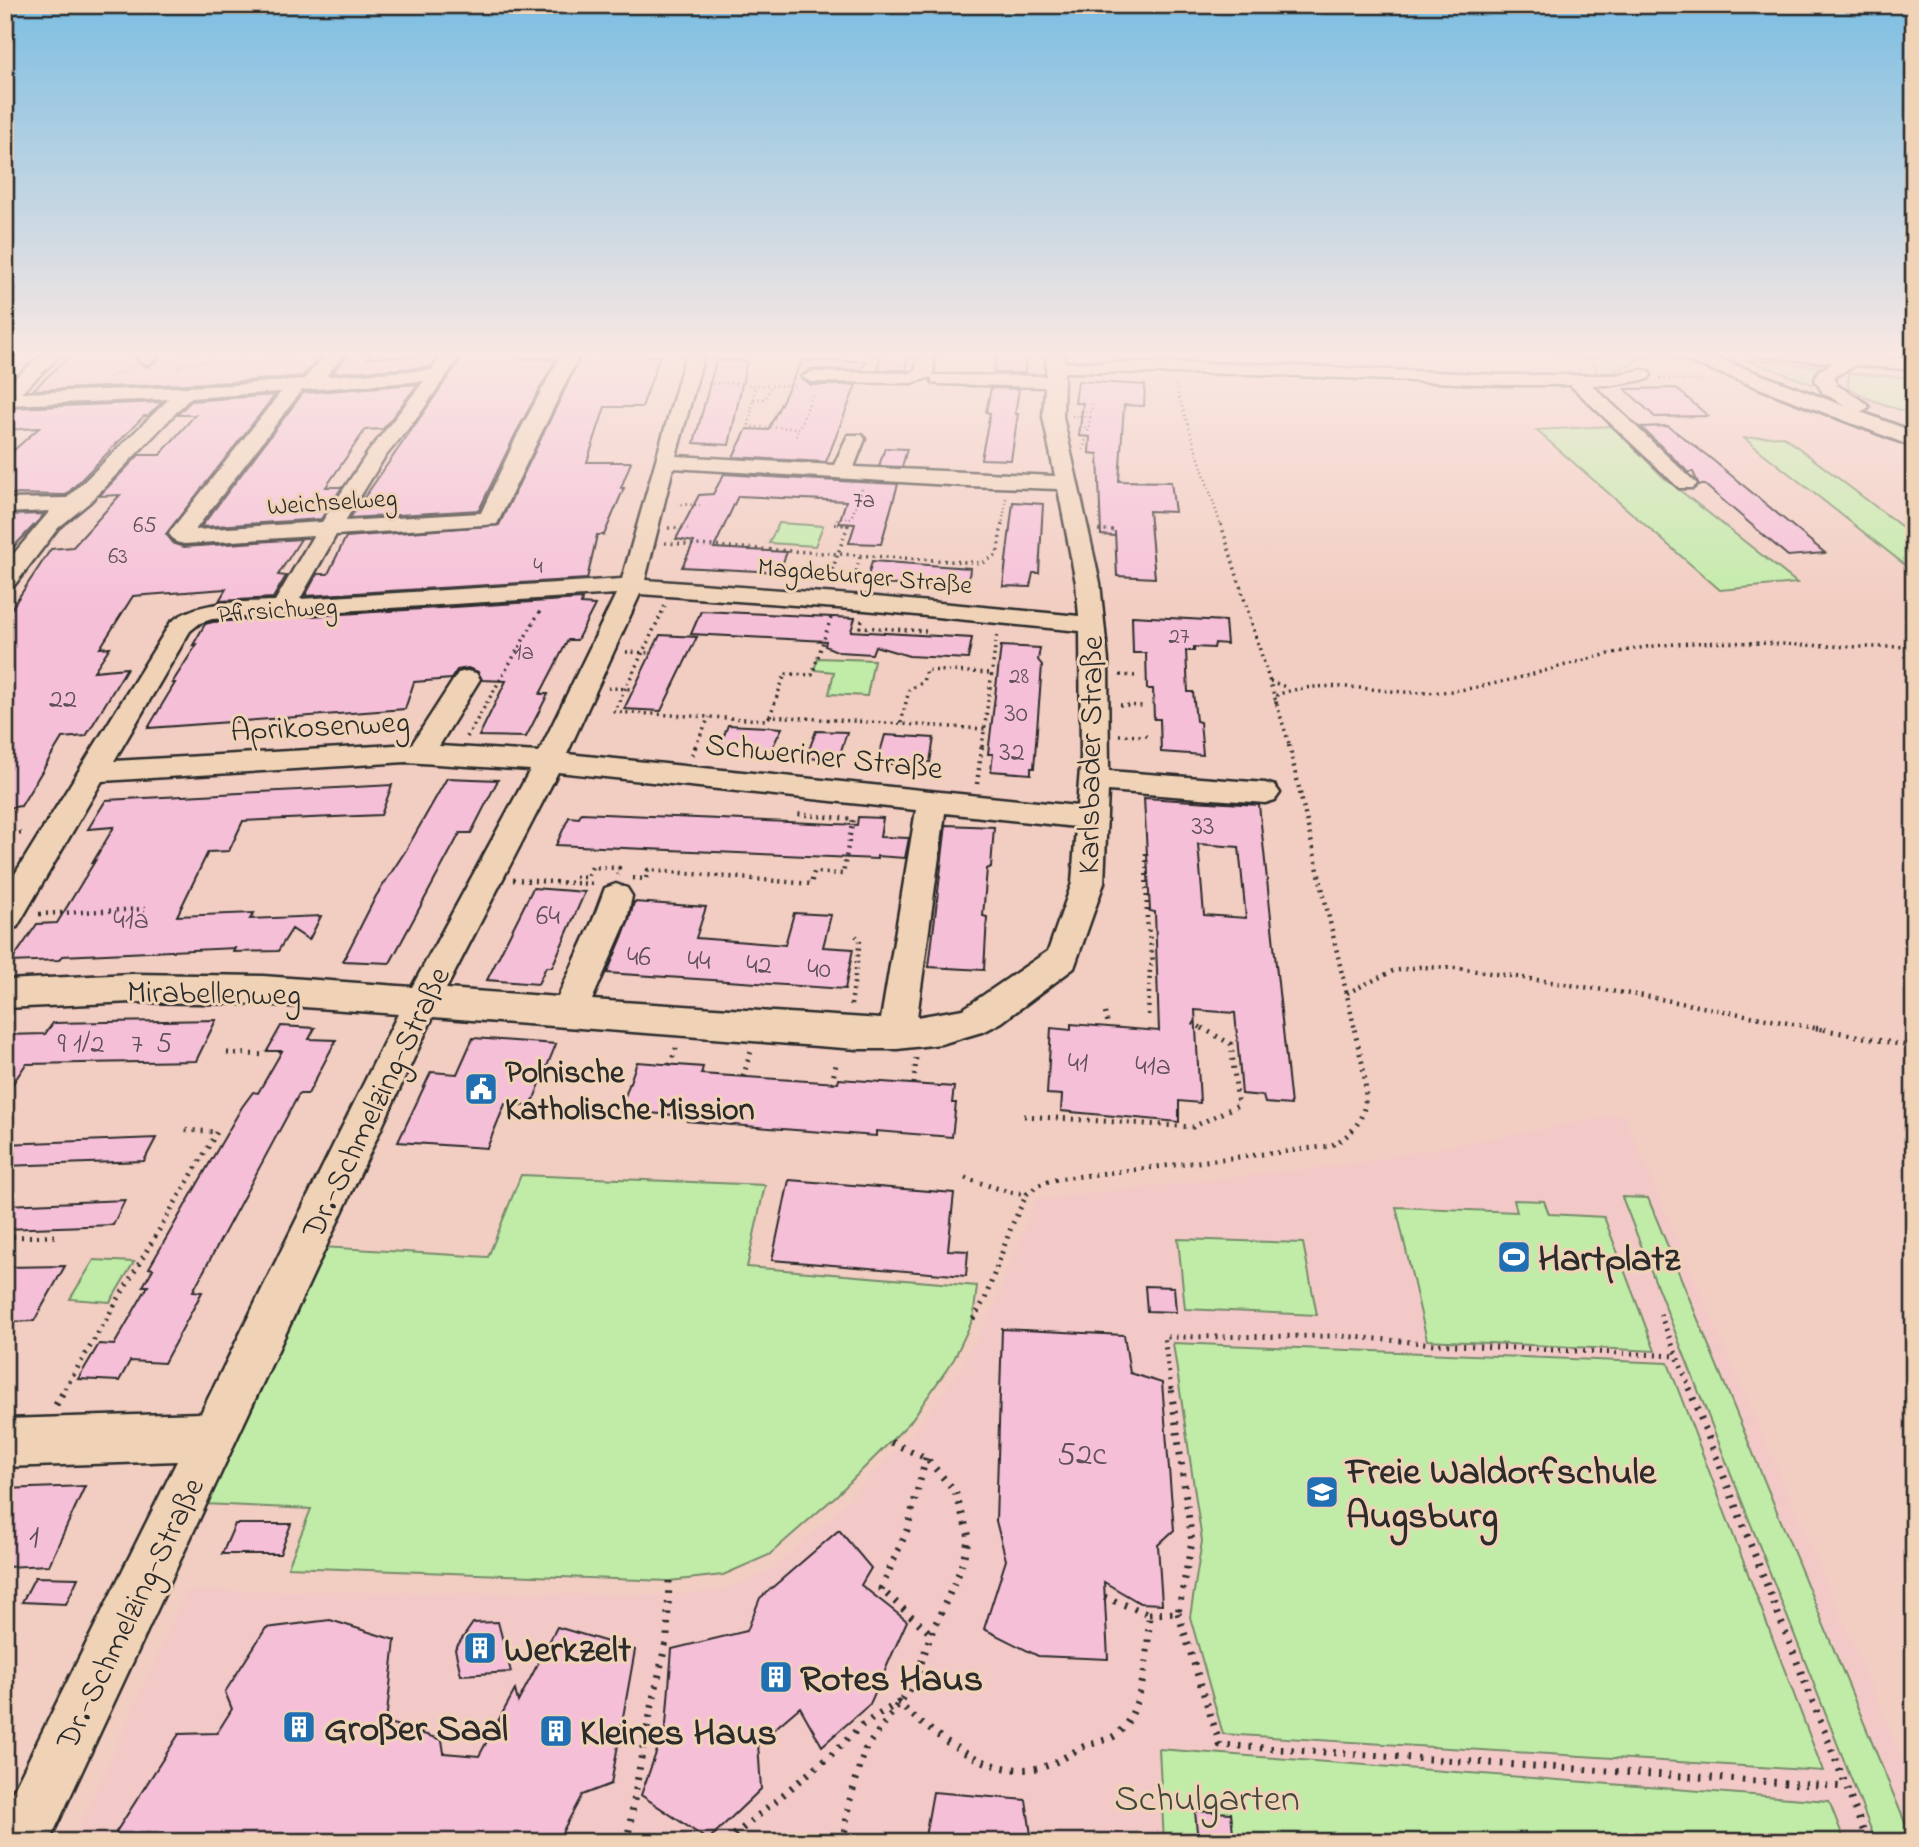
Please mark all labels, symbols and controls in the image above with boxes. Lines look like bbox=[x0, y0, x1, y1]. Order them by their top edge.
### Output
street label: Weichselweg bbox=[266, 481, 398, 527]
house number: 7a bbox=[853, 485, 875, 518]
house number: 65 bbox=[133, 510, 157, 543]
house number: 63 bbox=[108, 541, 128, 574]
street label: Magdeburger Straße bbox=[756, 550, 974, 606]
house number: 4 bbox=[533, 551, 543, 584]
street label: Pfirsichweg bbox=[216, 589, 339, 635]
house number: 27 bbox=[1169, 621, 1190, 654]
street label: Karlsbader Straße bbox=[1067, 635, 1118, 875]
house number: 1a bbox=[514, 637, 534, 670]
house number: 28 bbox=[1009, 661, 1029, 694]
house number: 22 bbox=[49, 680, 77, 721]
house number: 30 bbox=[1004, 694, 1028, 735]
street label: Aprikosenweg bbox=[229, 700, 411, 757]
street label: Schweriner Straße bbox=[703, 723, 945, 794]
house number: 32 bbox=[999, 733, 1025, 774]
house number: 33 bbox=[1191, 807, 1215, 848]
house number: 64 bbox=[536, 897, 560, 938]
house number: 41a bbox=[113, 901, 149, 942]
house number: 46 bbox=[627, 938, 651, 979]
house number: 44 bbox=[687, 942, 711, 983]
house number: 42 bbox=[746, 946, 772, 987]
house number: 40 bbox=[807, 950, 831, 991]
street label: Dr.-Schmelzing-Straße bbox=[291, 959, 465, 1248]
street label: Mirabellenweg bbox=[126, 970, 301, 1021]
house number: 5 bbox=[156, 1024, 172, 1065]
house number: 9 1/2 bbox=[58, 1025, 105, 1066]
house number: 7 bbox=[131, 1025, 143, 1066]
house number: 41 bbox=[1068, 1044, 1088, 1085]
house number: 41a bbox=[1135, 1047, 1171, 1088]
place label: Polnische Katholische Mission bbox=[505, 1051, 755, 1135]
public building icon: Polnische Katholische Mission bbox=[462, 1070, 500, 1108]
place label: Hartplatz bbox=[1538, 1233, 1681, 1289]
sports icon: Hartplatz bbox=[1495, 1238, 1533, 1276]
house number: 52c bbox=[1057, 1432, 1107, 1480]
place label: Freie Waldorfschule Augsburg bbox=[1344, 1446, 1657, 1546]
street label: Dr.-Schmelzing-Straße bbox=[45, 1470, 219, 1759]
school or university icon: Freie Waldorfschule Augsburg bbox=[1303, 1473, 1341, 1511]
house number: 1 bbox=[29, 1515, 39, 1563]
place label: Werkzelt bbox=[504, 1624, 631, 1680]
building icon: Werkzelt bbox=[461, 1629, 499, 1667]
place label: Rotes Haus bbox=[800, 1653, 983, 1709]
building icon: Rotes Haus bbox=[757, 1658, 795, 1696]
place label: Großer Saal bbox=[324, 1703, 508, 1759]
place label: Kleines Haus bbox=[580, 1707, 777, 1763]
building icon: Großer Saal bbox=[280, 1708, 318, 1746]
building icon: Kleines Haus bbox=[537, 1712, 575, 1750]
park label: Schulgarten bbox=[1114, 1773, 1300, 1829]

